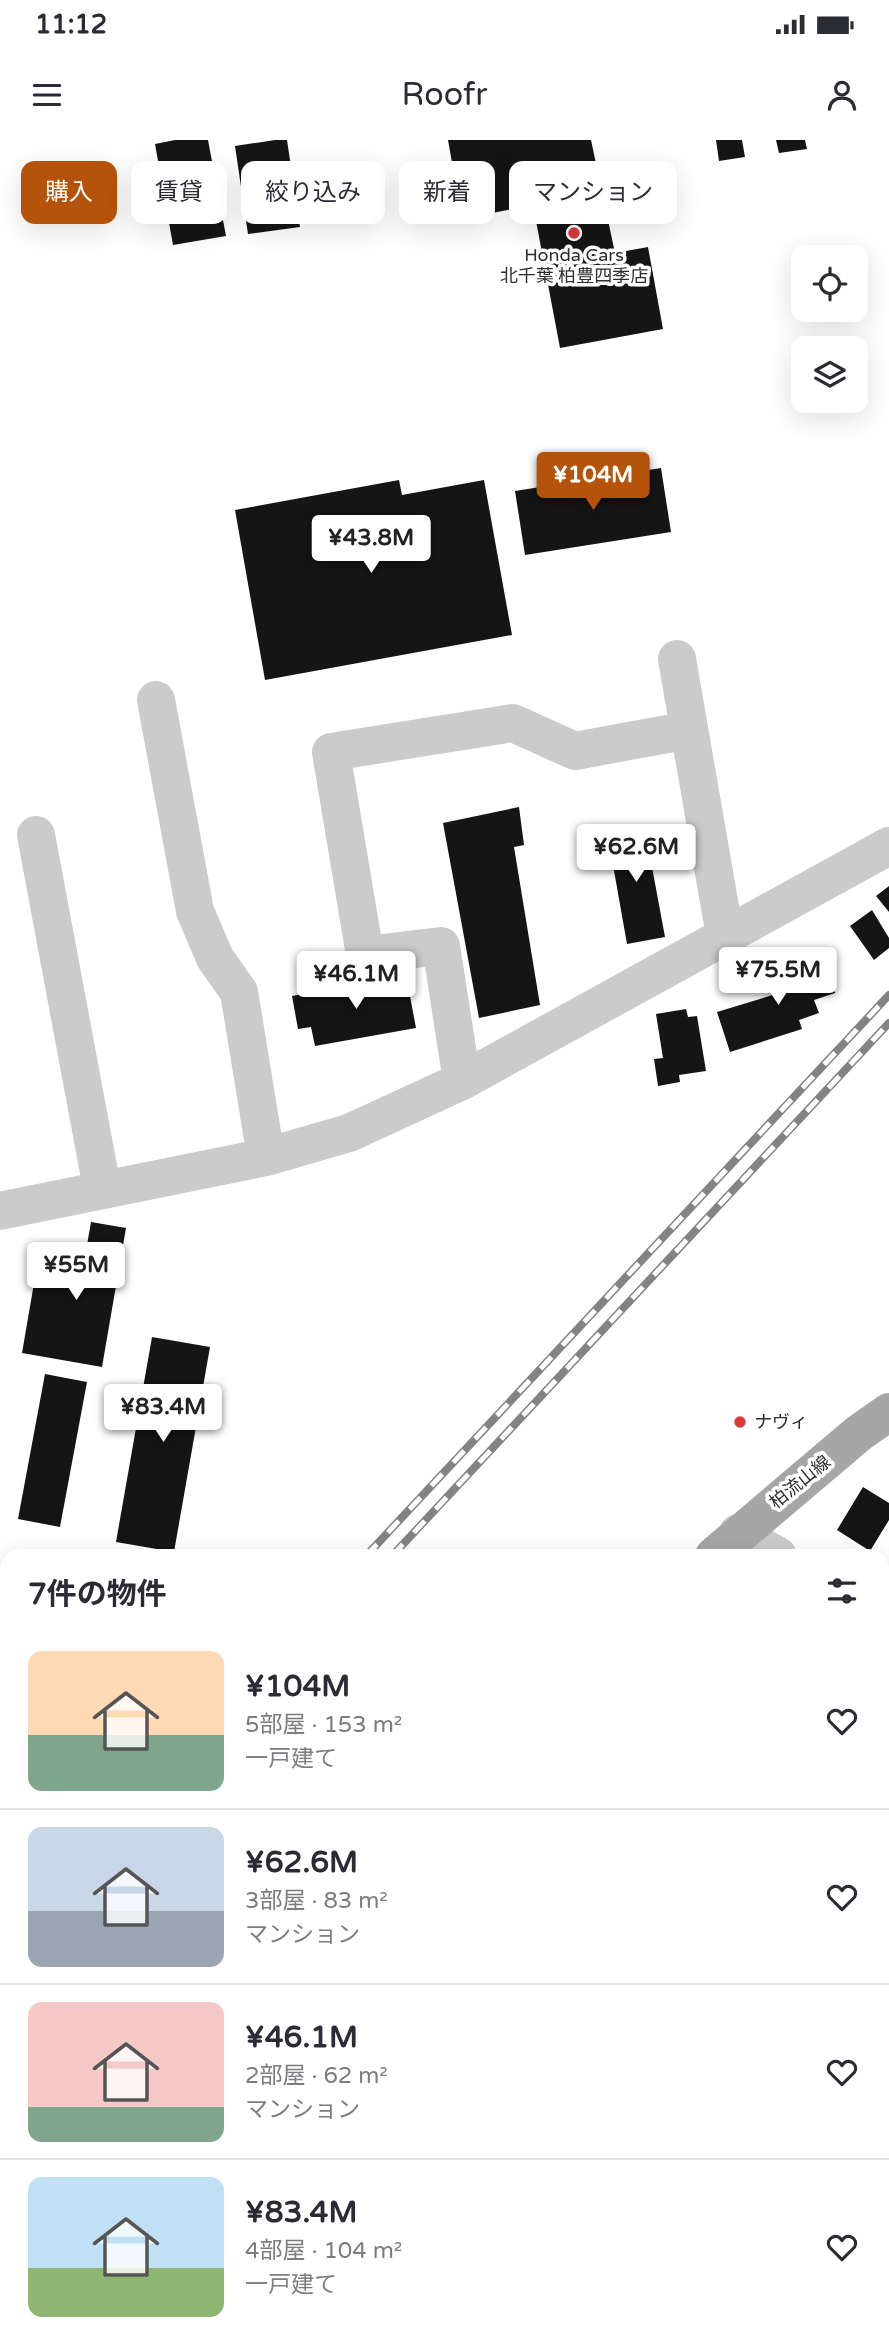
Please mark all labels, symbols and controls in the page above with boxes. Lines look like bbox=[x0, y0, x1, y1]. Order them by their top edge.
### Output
text: 11:12 bbox=[35, 9, 107, 40]
icon: menu bbox=[28, 76, 66, 114]
text: Roofr bbox=[401, 76, 488, 114]
icon: person bbox=[823, 76, 861, 114]
chip: 購入 bbox=[21, 161, 117, 224]
chip: 賃貸 bbox=[131, 161, 227, 224]
chip: 絞り込み bbox=[241, 161, 385, 224]
chip: 新着 bbox=[399, 161, 495, 224]
chip: マンション bbox=[509, 161, 677, 224]
marker: Honda Cars 北千葉 柏豊四季店 bbox=[566, 225, 582, 241]
place label: Honda Cars 北千葉 柏豊四季店 bbox=[500, 244, 648, 287]
map controls bbox=[791, 245, 868, 413]
button: locate bbox=[791, 245, 868, 322]
button: layers bbox=[791, 336, 868, 413]
pin: ¥104M bbox=[544, 452, 642, 512]
text: ¥104M bbox=[553, 461, 633, 489]
pin: ¥43.8M bbox=[314, 516, 428, 575]
text: ¥43.8M bbox=[328, 524, 414, 552]
pin: ¥62.6M bbox=[579, 824, 693, 884]
text: ¥62.6M bbox=[593, 833, 679, 861]
pin: ¥75.5M bbox=[721, 948, 835, 1007]
pin: ¥46.1M bbox=[299, 952, 413, 1011]
text: ¥75.5M bbox=[735, 956, 821, 984]
text: ¥46.1M bbox=[313, 960, 399, 988]
pin: ¥55M bbox=[35, 1242, 117, 1302]
text: ¥55M bbox=[43, 1251, 109, 1279]
pin: ¥83.4M bbox=[106, 1384, 220, 1444]
text: ¥83.4M bbox=[120, 1393, 206, 1421]
place label: ナヴィ bbox=[754, 1411, 808, 1433]
marker: ナヴィ bbox=[732, 1414, 748, 1430]
street label: 柏流山線 bbox=[765, 1451, 835, 1513]
icon: filters bbox=[823, 1572, 861, 1610]
text: 7件の物件 bbox=[28, 1576, 167, 1613]
text: ¥104M bbox=[245, 1668, 350, 1705]
icon: home bbox=[84, 1679, 168, 1763]
icon: heart bbox=[823, 1702, 861, 1740]
text: 5部屋 · 153 m² bbox=[245, 1711, 402, 1739]
text: 一戸建て bbox=[245, 1745, 337, 1773]
text: ¥62.6M bbox=[245, 1844, 358, 1881]
icon: home bbox=[84, 1855, 168, 1939]
icon: heart bbox=[823, 1878, 861, 1916]
text: 3部屋 · 83 m² bbox=[245, 1887, 388, 1915]
text: マンション bbox=[245, 1921, 360, 1949]
text: ¥46.1M bbox=[245, 2019, 358, 2056]
icon: home bbox=[84, 2030, 168, 2114]
icon: heart bbox=[823, 2053, 861, 2091]
text: 2部屋 · 62 m² bbox=[245, 2062, 388, 2090]
text: マンション bbox=[245, 2096, 360, 2124]
text: ¥83.4M bbox=[245, 2194, 357, 2231]
icon: home bbox=[84, 2205, 168, 2289]
icon: heart bbox=[823, 2228, 861, 2266]
text: 4部屋 · 104 m² bbox=[245, 2237, 402, 2265]
text: 一戸建て bbox=[245, 2271, 337, 2299]

